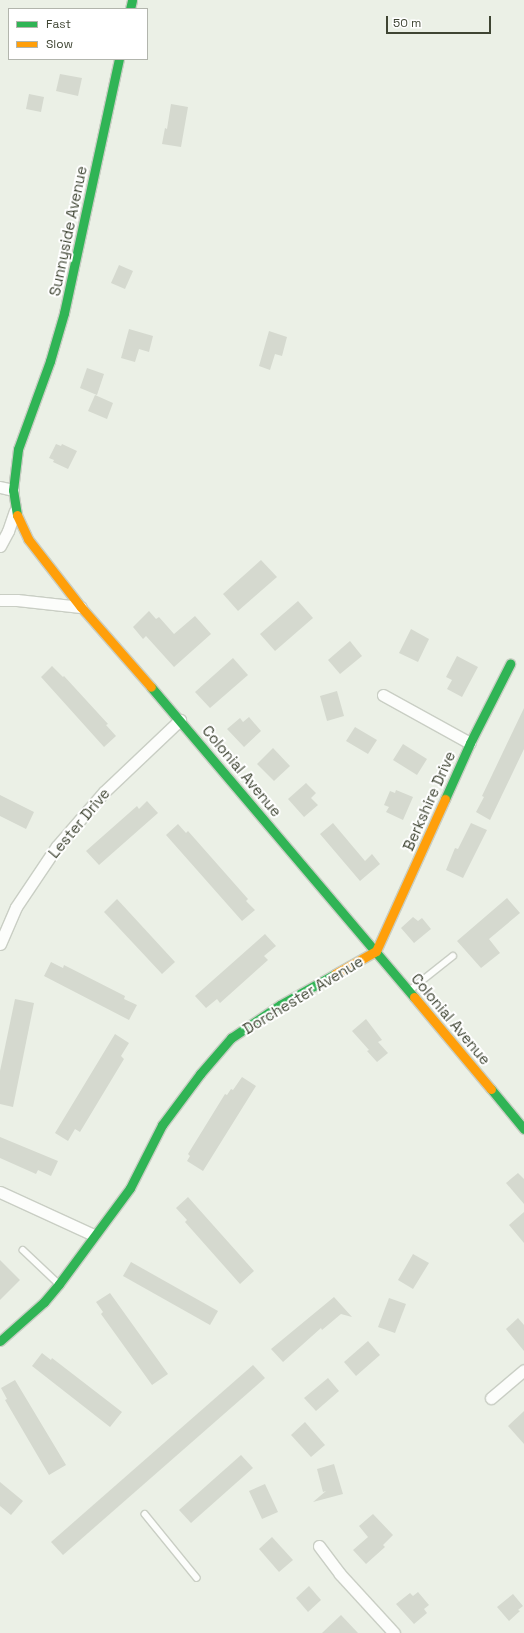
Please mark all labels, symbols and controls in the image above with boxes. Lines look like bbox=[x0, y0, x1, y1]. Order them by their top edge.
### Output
legend bbox=[8, 8, 148, 60]
scale bar bbox=[388, 8, 493, 34]
text: 50 m bbox=[393, 15, 421, 31]
text: Fast bbox=[46, 16, 71, 32]
text: Slow bbox=[46, 36, 73, 52]
street label: Sunnyside Avenue bbox=[45, 164, 91, 298]
street label: Colonial Avenue bbox=[199, 722, 285, 820]
street label: Berkshire Drive bbox=[399, 748, 459, 854]
street label: Lester Drive bbox=[45, 784, 113, 862]
street label: Dorchester Avenue bbox=[239, 952, 367, 1038]
street label: Colonial Avenue bbox=[408, 970, 494, 1068]

